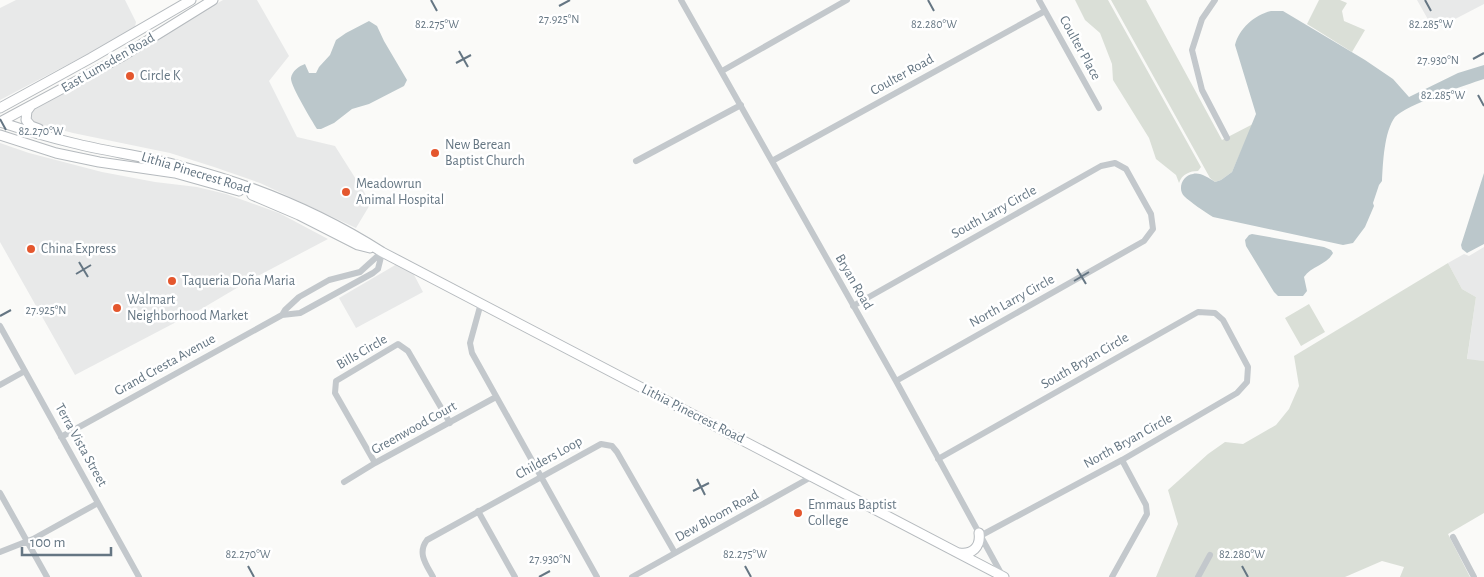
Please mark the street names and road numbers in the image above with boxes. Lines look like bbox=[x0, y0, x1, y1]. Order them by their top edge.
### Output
street label: Coulter Place bbox=[1057, 14, 1103, 82]
street label: East Lumsden Road bbox=[59, 31, 157, 95]
street label: Coulter Road bbox=[868, 52, 936, 98]
street label: Lithia Pinecrest Road bbox=[140, 150, 252, 196]
street label: South Larry Circle bbox=[949, 183, 1039, 241]
street label: Bryan Road bbox=[833, 252, 875, 312]
street label: North Larry Circle bbox=[967, 272, 1057, 330]
street label: South Bryan Circle bbox=[1039, 330, 1131, 392]
street label: Grand Cresta Avenue bbox=[112, 332, 218, 398]
street label: Bills Circle bbox=[334, 332, 390, 372]
street label: Lithia Pinecrest Road bbox=[639, 382, 747, 446]
street label: Greenwood Court bbox=[369, 399, 459, 457]
street label: Terra Vista Street bbox=[52, 401, 110, 489]
street label: North Bryan Circle bbox=[1081, 411, 1175, 471]
street label: Childers Loop bbox=[513, 434, 585, 482]
street label: Dew Bloom Road bbox=[673, 487, 761, 545]

